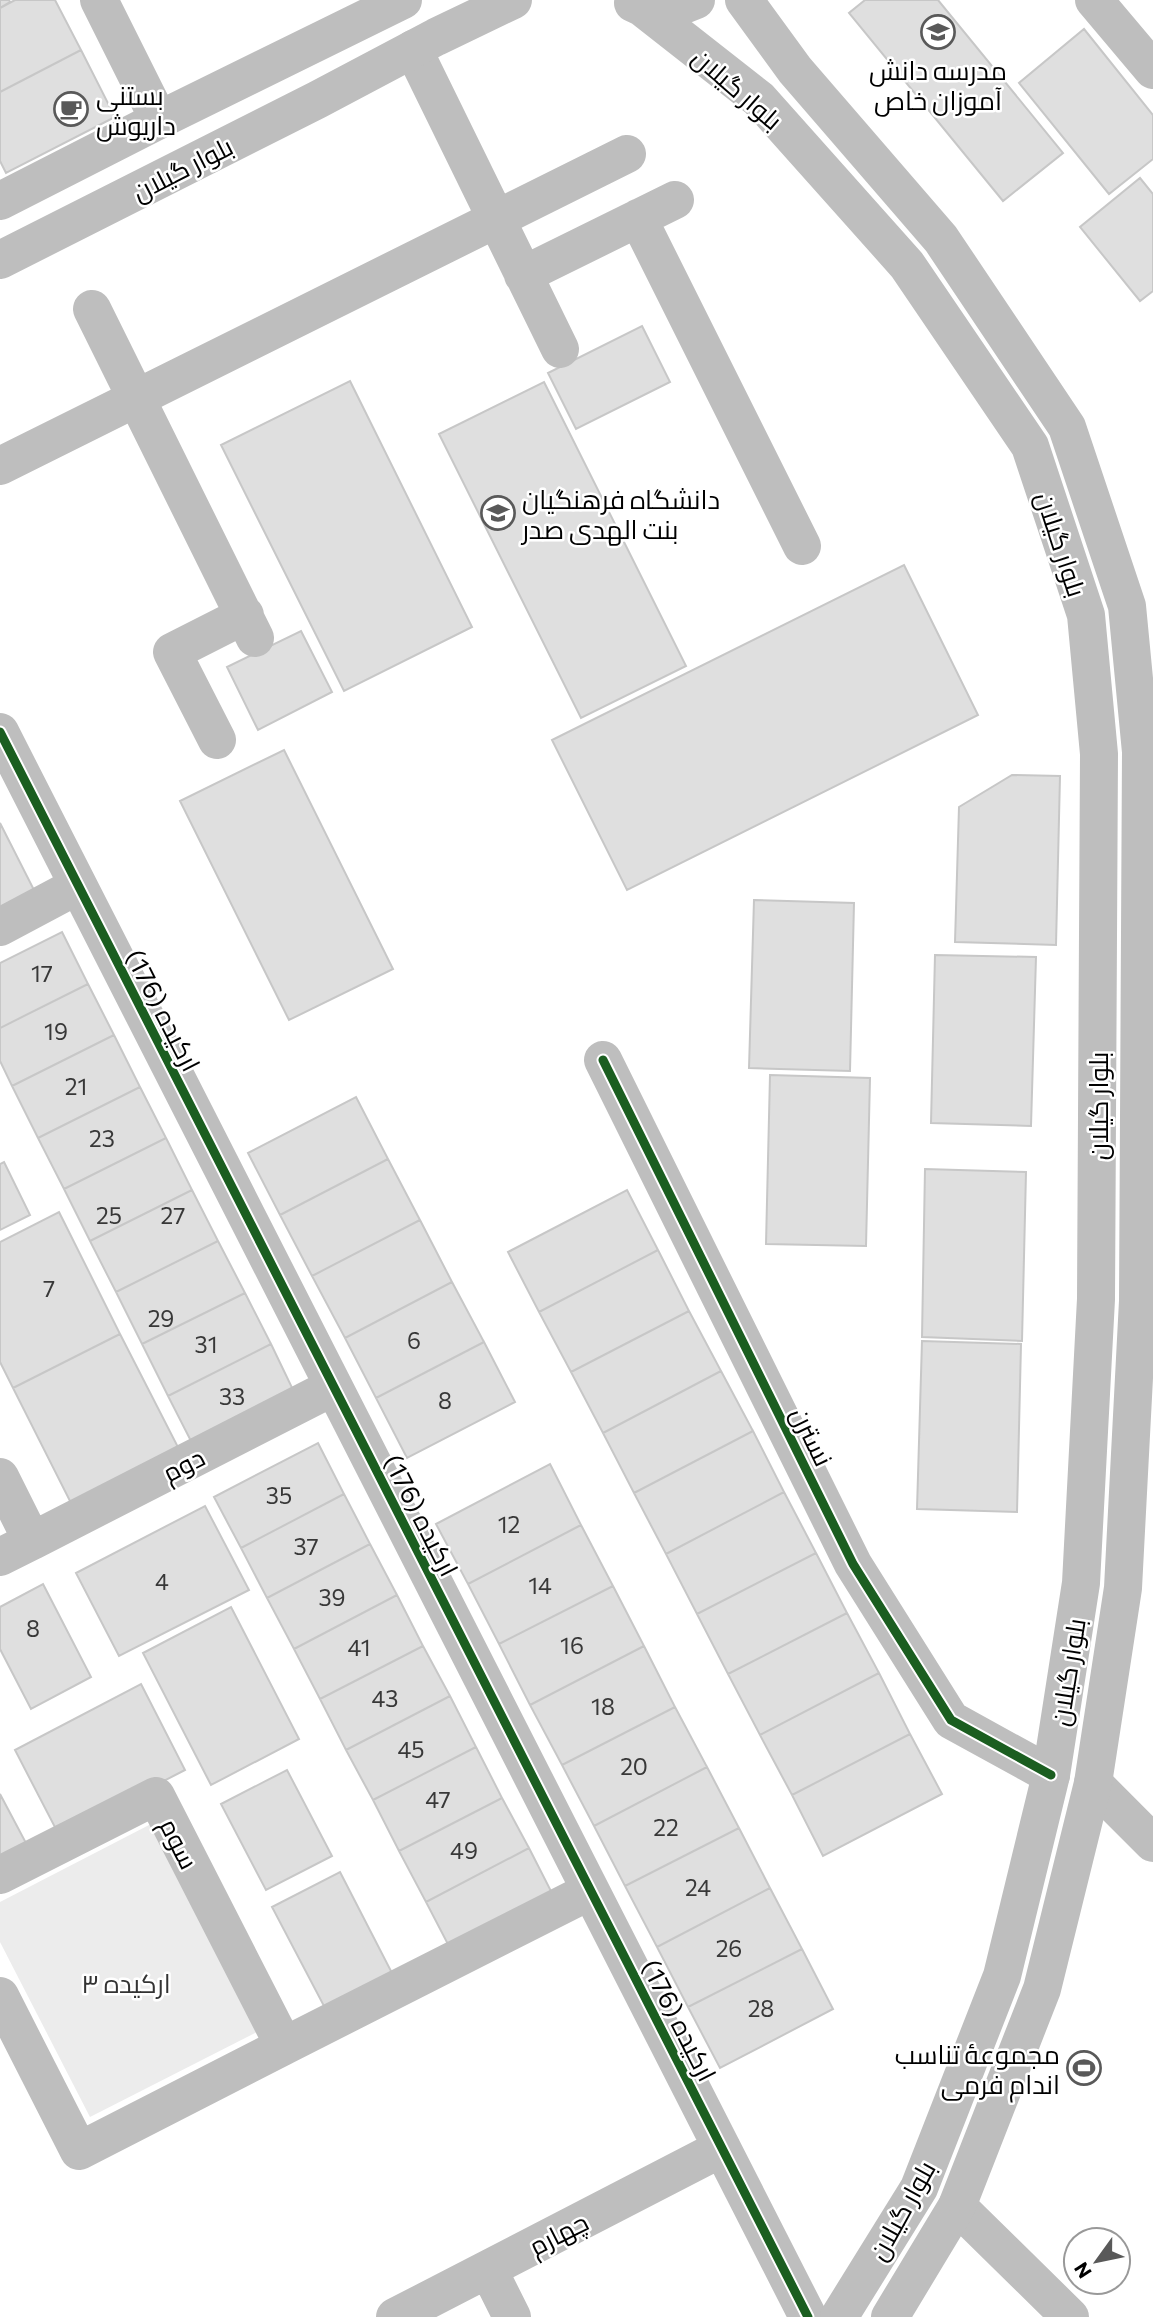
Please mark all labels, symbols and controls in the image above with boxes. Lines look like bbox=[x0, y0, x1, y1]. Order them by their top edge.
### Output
school or university icon: مدرسه دانش آموزان خاص bbox=[919, 13, 957, 51]
street label: بلوار گیلان bbox=[686, 41, 789, 136]
place label: مدرسه دانش آموزان خاص bbox=[869, 54, 1007, 117]
place label: بستنی داریوش bbox=[96, 79, 176, 142]
cafe icon: بستنی داریوش bbox=[52, 90, 90, 128]
street label: بلوار گیلان bbox=[127, 130, 238, 207]
place label: دانشگاه فرهنگیان بنت الهدی صدر bbox=[520, 483, 720, 546]
street label: بلوار گیلان bbox=[1030, 488, 1094, 601]
school or university icon: دانشگاه فرهنگیان بنت الهدی صدر bbox=[479, 494, 517, 532]
street label: ارکیده (176) bbox=[119, 944, 208, 1076]
house number: 17 bbox=[31, 959, 53, 987]
house number: 19 bbox=[44, 1017, 68, 1045]
street label: بلوار گیلان bbox=[1082, 1052, 1114, 1160]
house number: 21 bbox=[65, 1072, 87, 1100]
house number: 23 bbox=[89, 1124, 115, 1152]
house number: 25 bbox=[96, 1201, 122, 1229]
house number: 27 bbox=[161, 1201, 185, 1229]
house number: 7 bbox=[43, 1274, 55, 1302]
house number: 29 bbox=[148, 1304, 174, 1332]
house number: 6 bbox=[407, 1326, 421, 1354]
house number: 31 bbox=[195, 1330, 217, 1358]
house number: 33 bbox=[219, 1382, 245, 1410]
house number: 8 bbox=[438, 1386, 452, 1414]
street label: نسترن bbox=[785, 1401, 841, 1471]
street label: دوم bbox=[157, 1440, 211, 1491]
street label: ارکیده (176) bbox=[377, 1449, 466, 1581]
house number: 35 bbox=[266, 1481, 292, 1509]
house number: 12 bbox=[498, 1510, 520, 1538]
house number: 37 bbox=[293, 1532, 319, 1560]
house number: 4 bbox=[155, 1567, 169, 1595]
house number: 14 bbox=[528, 1571, 552, 1599]
house number: 39 bbox=[318, 1583, 346, 1611]
house number: 8 bbox=[26, 1614, 40, 1642]
street label: بلوار گیلان bbox=[1043, 1616, 1092, 1728]
house number: 16 bbox=[560, 1631, 584, 1659]
house number: 41 bbox=[348, 1633, 370, 1661]
house number: 43 bbox=[372, 1684, 398, 1712]
house number: 18 bbox=[591, 1692, 615, 1720]
house number: 45 bbox=[397, 1735, 425, 1763]
house number: 20 bbox=[620, 1752, 648, 1780]
house number: 47 bbox=[425, 1785, 451, 1813]
street label: سوم bbox=[151, 1812, 206, 1875]
house number: 22 bbox=[653, 1813, 679, 1841]
house number: 49 bbox=[450, 1836, 478, 1864]
house number: 24 bbox=[685, 1873, 711, 1901]
house number: 26 bbox=[716, 1934, 742, 1962]
street label: ارکیده (176) bbox=[635, 1954, 724, 2086]
park label: ارکیده ۳ bbox=[81, 1967, 171, 1999]
house number: 28 bbox=[748, 1994, 774, 2022]
place label: مجموعهٔ تناسب اندام فرمی bbox=[895, 2038, 1060, 2103]
sports icon: مجموعهٔ تناسب اندام فرمی bbox=[1065, 2049, 1103, 2087]
street label: بلوار گیلان bbox=[861, 2155, 942, 2266]
street label: چهارم bbox=[523, 2205, 595, 2265]
north arrow bbox=[1062, 2226, 1132, 2296]
text: N bbox=[1069, 2258, 1096, 2283]

